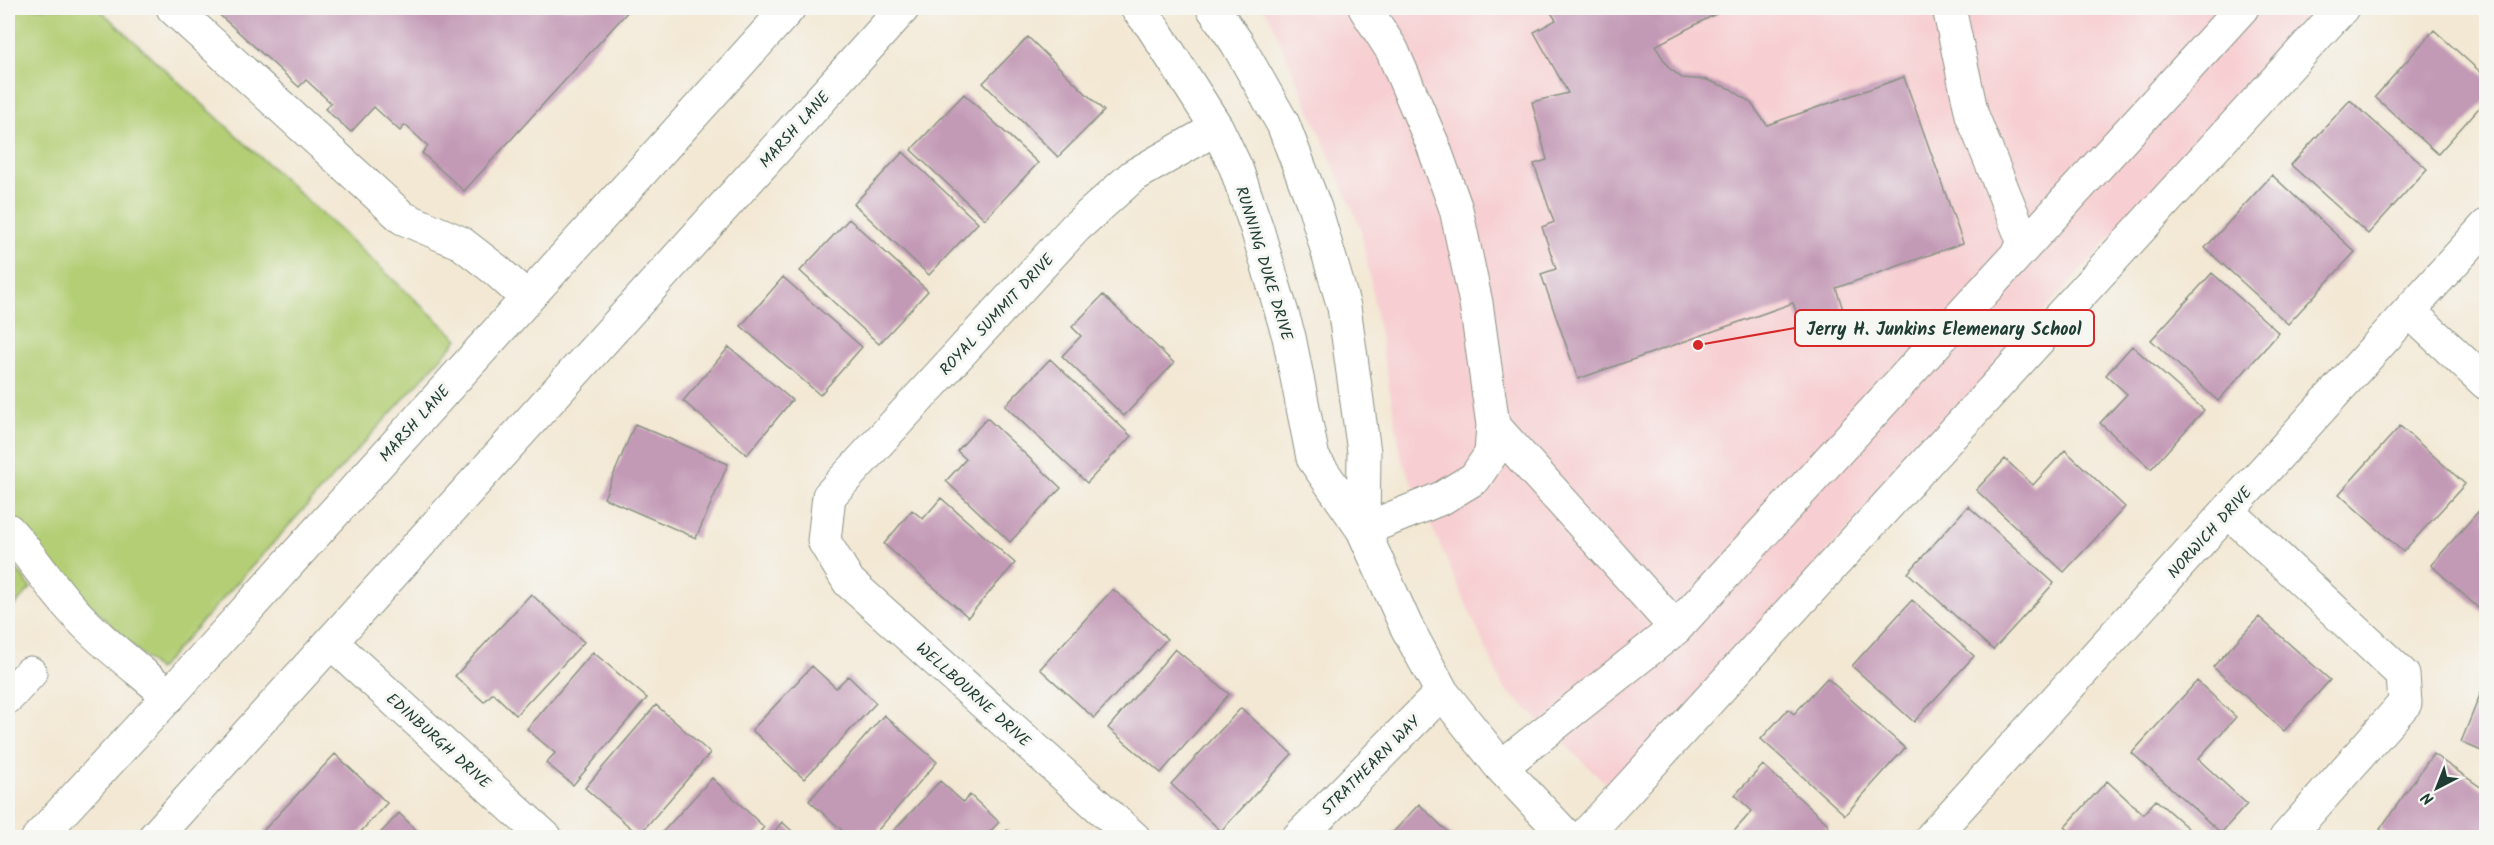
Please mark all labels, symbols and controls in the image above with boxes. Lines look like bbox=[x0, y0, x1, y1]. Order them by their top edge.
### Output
street label: MARSH LANE bbox=[754, 85, 837, 174]
street label: RUNNING DUKE DRIVE bbox=[1228, 183, 1299, 344]
street label: ROYAL SUMMIT DRIVE bbox=[934, 248, 1061, 382]
callout: Jerry H. Junkins Elemenary School bbox=[1795, 310, 2094, 346]
text: Jerry H. Junkins Elemenary School bbox=[1806, 316, 2082, 345]
street label: MARSH LANE bbox=[374, 379, 457, 468]
street label: NORWICH DRIVE bbox=[2162, 481, 2259, 585]
street label: WELLBOURNE DRIVE bbox=[910, 637, 1037, 754]
street label: EDINBURGH DRIVE bbox=[380, 687, 497, 796]
street label: STRATHEARN WAY bbox=[1315, 710, 1427, 822]
north arrow bbox=[2407, 758, 2467, 818]
text: N bbox=[2416, 785, 2440, 811]

